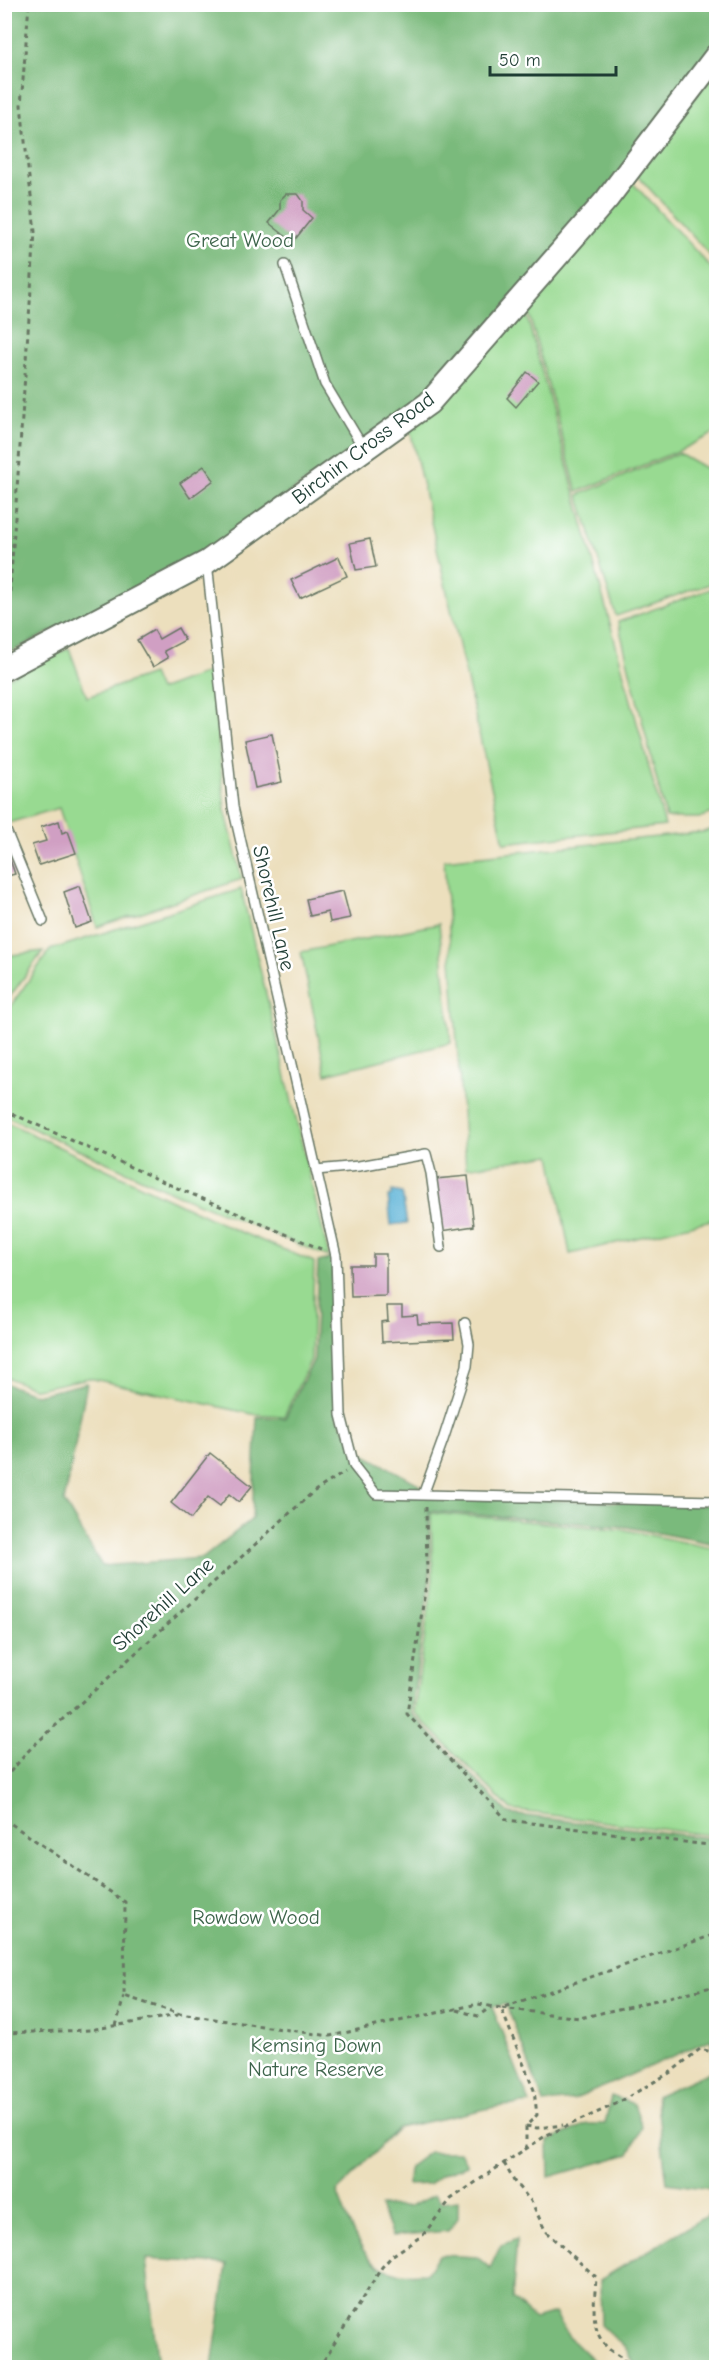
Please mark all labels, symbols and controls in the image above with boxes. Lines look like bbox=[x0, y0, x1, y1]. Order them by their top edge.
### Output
scale bar bbox=[490, 39, 616, 77]
text: 50 m bbox=[499, 50, 541, 71]
park label: Great Wood bbox=[186, 228, 294, 252]
street label: Birchin Cross Road bbox=[287, 387, 439, 509]
street label: Shorehill Lane bbox=[248, 843, 300, 973]
street label: Shorehill Lane bbox=[107, 1552, 219, 1656]
park label: Rowdow Wood bbox=[192, 1905, 320, 1929]
park label: Kemsing Down Nature Reserve bbox=[248, 2033, 384, 2081]

